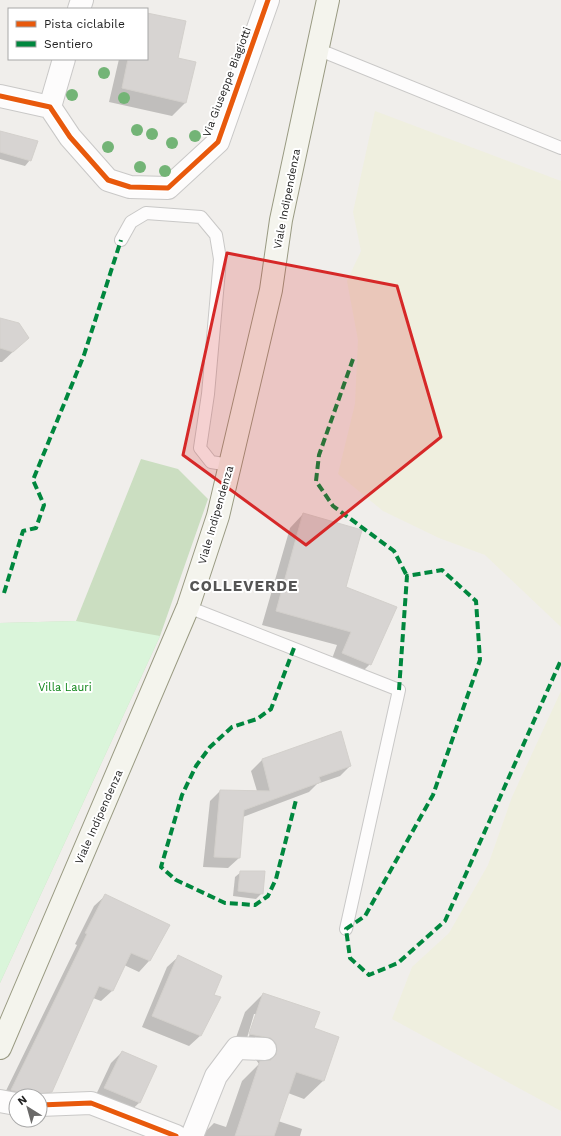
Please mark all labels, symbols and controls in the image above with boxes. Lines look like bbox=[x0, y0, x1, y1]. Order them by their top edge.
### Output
legend bbox=[8, 8, 148, 60]
text: Pista ciclabile bbox=[44, 17, 125, 31]
street label: Via Giuseppe Biagiotti bbox=[200, 25, 254, 139]
text: Sentiero bbox=[44, 37, 93, 51]
street label: Viale Indipendenza bbox=[271, 148, 303, 250]
street label: Viale Indipendenza bbox=[196, 464, 236, 566]
district label: COLLEVERDE bbox=[189, 577, 299, 595]
park label: Villa Lauri bbox=[38, 681, 92, 694]
street label: Viale Indipendenza bbox=[72, 768, 126, 866]
north arrow bbox=[8, 1088, 48, 1128]
text: N bbox=[15, 1093, 29, 1108]

